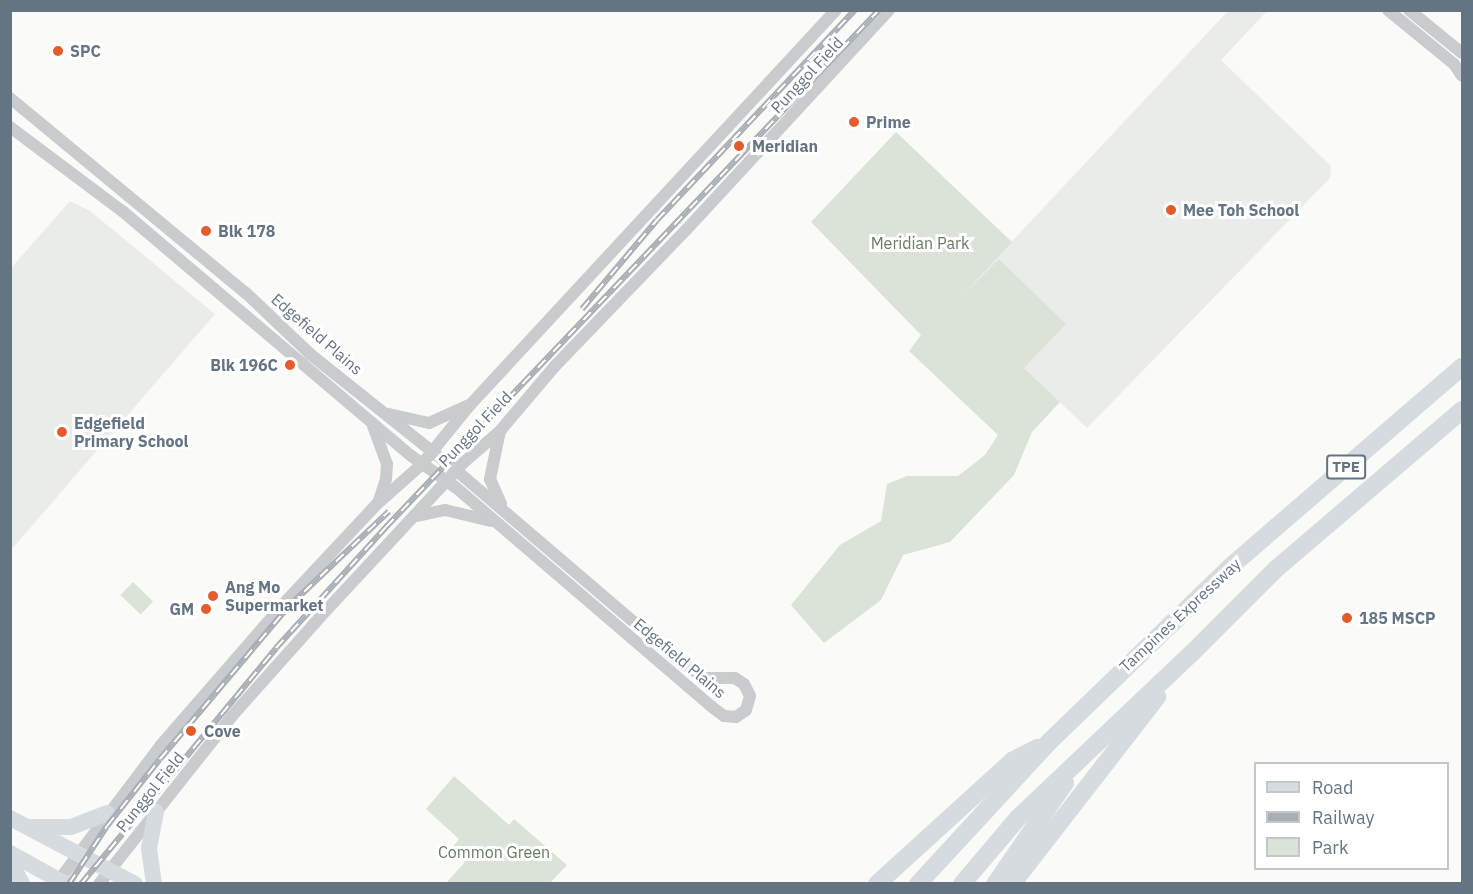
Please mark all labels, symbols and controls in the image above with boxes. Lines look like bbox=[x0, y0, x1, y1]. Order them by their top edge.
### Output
street label: Punggol Field bbox=[767, 33, 847, 117]
place label: SPC bbox=[70, 41, 101, 61]
marker: SPC bbox=[51, 44, 65, 58]
place label: Prime bbox=[866, 112, 911, 132]
marker: Prime bbox=[847, 115, 861, 129]
place label: Meridian bbox=[752, 136, 818, 156]
marker: Meridian bbox=[730, 137, 748, 155]
place label: Mee Toh School bbox=[1183, 200, 1299, 220]
marker: Mee Toh School bbox=[1164, 203, 1178, 217]
place label: Blk 178 bbox=[218, 221, 275, 241]
marker: Blk 178 bbox=[199, 224, 213, 238]
park label: Meridian Park bbox=[871, 233, 969, 253]
street label: Edgefield Plains bbox=[268, 289, 366, 379]
place label: Blk 196C bbox=[210, 355, 278, 375]
marker: Blk 196C bbox=[283, 358, 297, 372]
street label: Punggol Field bbox=[434, 387, 516, 471]
place label: Edgefield Primary School bbox=[74, 413, 188, 451]
marker: Edgefield Primary School bbox=[55, 425, 69, 439]
road number: TPE bbox=[1325, 455, 1367, 479]
street label: Tampines Expressway bbox=[1115, 554, 1245, 676]
place label: Ang Mo Supermarket bbox=[225, 577, 323, 615]
marker: Ang Mo Supermarket bbox=[206, 589, 220, 603]
place label: GM bbox=[169, 599, 194, 619]
marker: GM bbox=[199, 602, 213, 616]
place label: 185 MSCP bbox=[1359, 608, 1436, 628]
marker: 185 MSCP bbox=[1340, 611, 1354, 625]
street label: Edgefield Plains bbox=[630, 614, 730, 702]
place label: Cove bbox=[204, 721, 241, 741]
marker: Cove bbox=[182, 722, 200, 740]
street label: Punggol Field bbox=[112, 748, 188, 836]
legend bbox=[1254, 762, 1449, 870]
text: Road bbox=[1312, 776, 1353, 799]
text: Railway bbox=[1312, 806, 1374, 829]
text: Park bbox=[1312, 836, 1348, 859]
park label: Common Green bbox=[438, 842, 550, 862]

